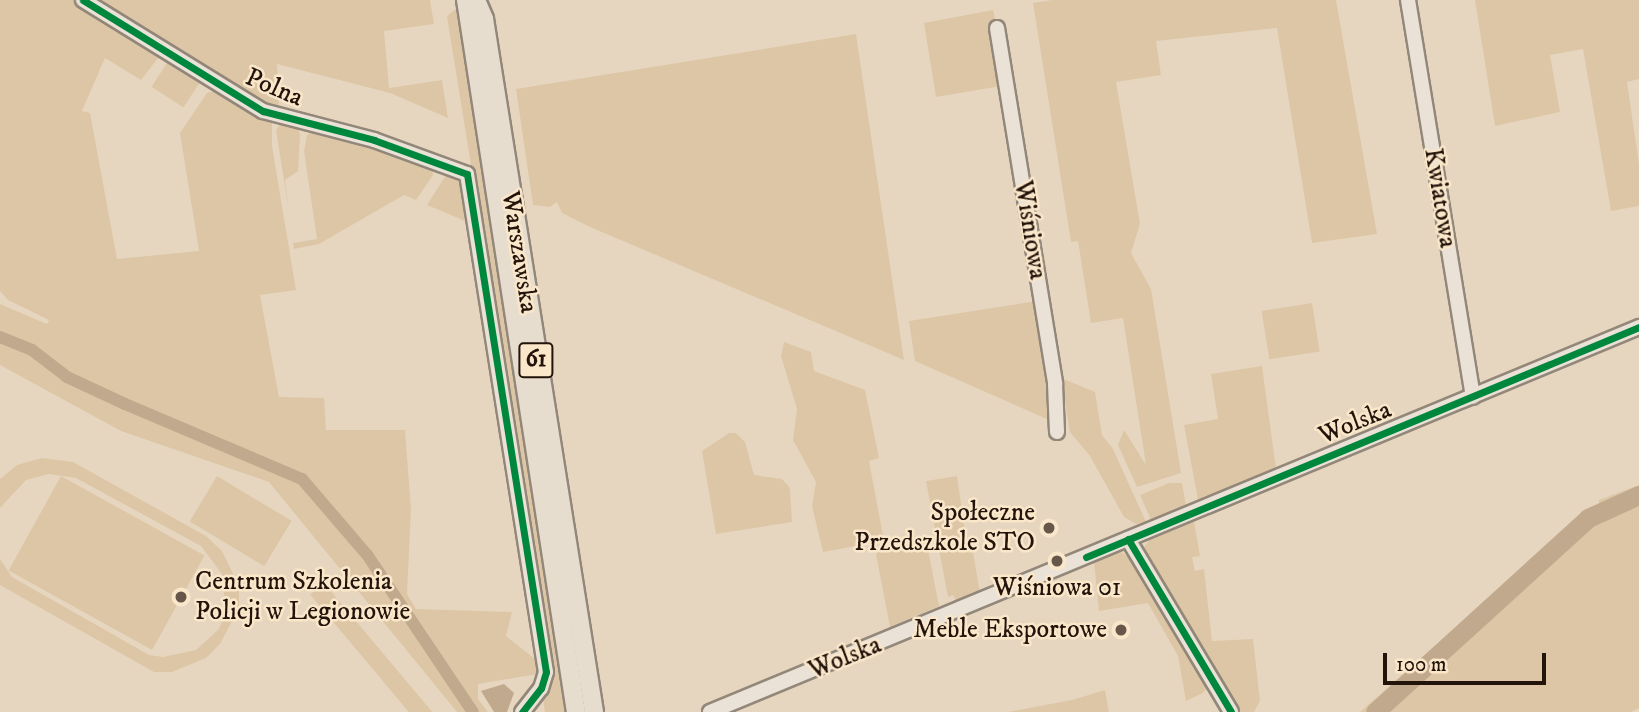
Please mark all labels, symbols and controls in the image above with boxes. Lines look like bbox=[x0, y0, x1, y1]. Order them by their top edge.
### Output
street label: Polna bbox=[240, 62, 308, 114]
street label: Kwiatowa bbox=[1417, 146, 1463, 250]
street label: Wiśniowa bbox=[1007, 178, 1053, 282]
street label: Warszawska bbox=[494, 189, 544, 315]
road number: 61 bbox=[517, 340, 555, 380]
street label: Wolska bbox=[1314, 394, 1396, 452]
place label: Społeczne Przedszkole STO bbox=[854, 497, 1035, 558]
marker: Społeczne Przedszkole STO bbox=[1041, 520, 1057, 536]
marker: Wiśniowa 01 bbox=[1049, 553, 1065, 569]
place label: Centrum Szkolenia Policji w Legionowie bbox=[195, 566, 410, 628]
place label: Wiśniowa 01 bbox=[993, 572, 1121, 604]
marker: Centrum Szkolenia Policji w Legionowie bbox=[173, 589, 189, 605]
place label: Meble Eksportowe bbox=[913, 614, 1107, 646]
marker: Meble Eksportowe bbox=[1113, 622, 1129, 638]
street label: Wolska bbox=[804, 629, 886, 687]
scale bar bbox=[1387, 638, 1550, 682]
text: 100 m bbox=[1396, 652, 1447, 678]

